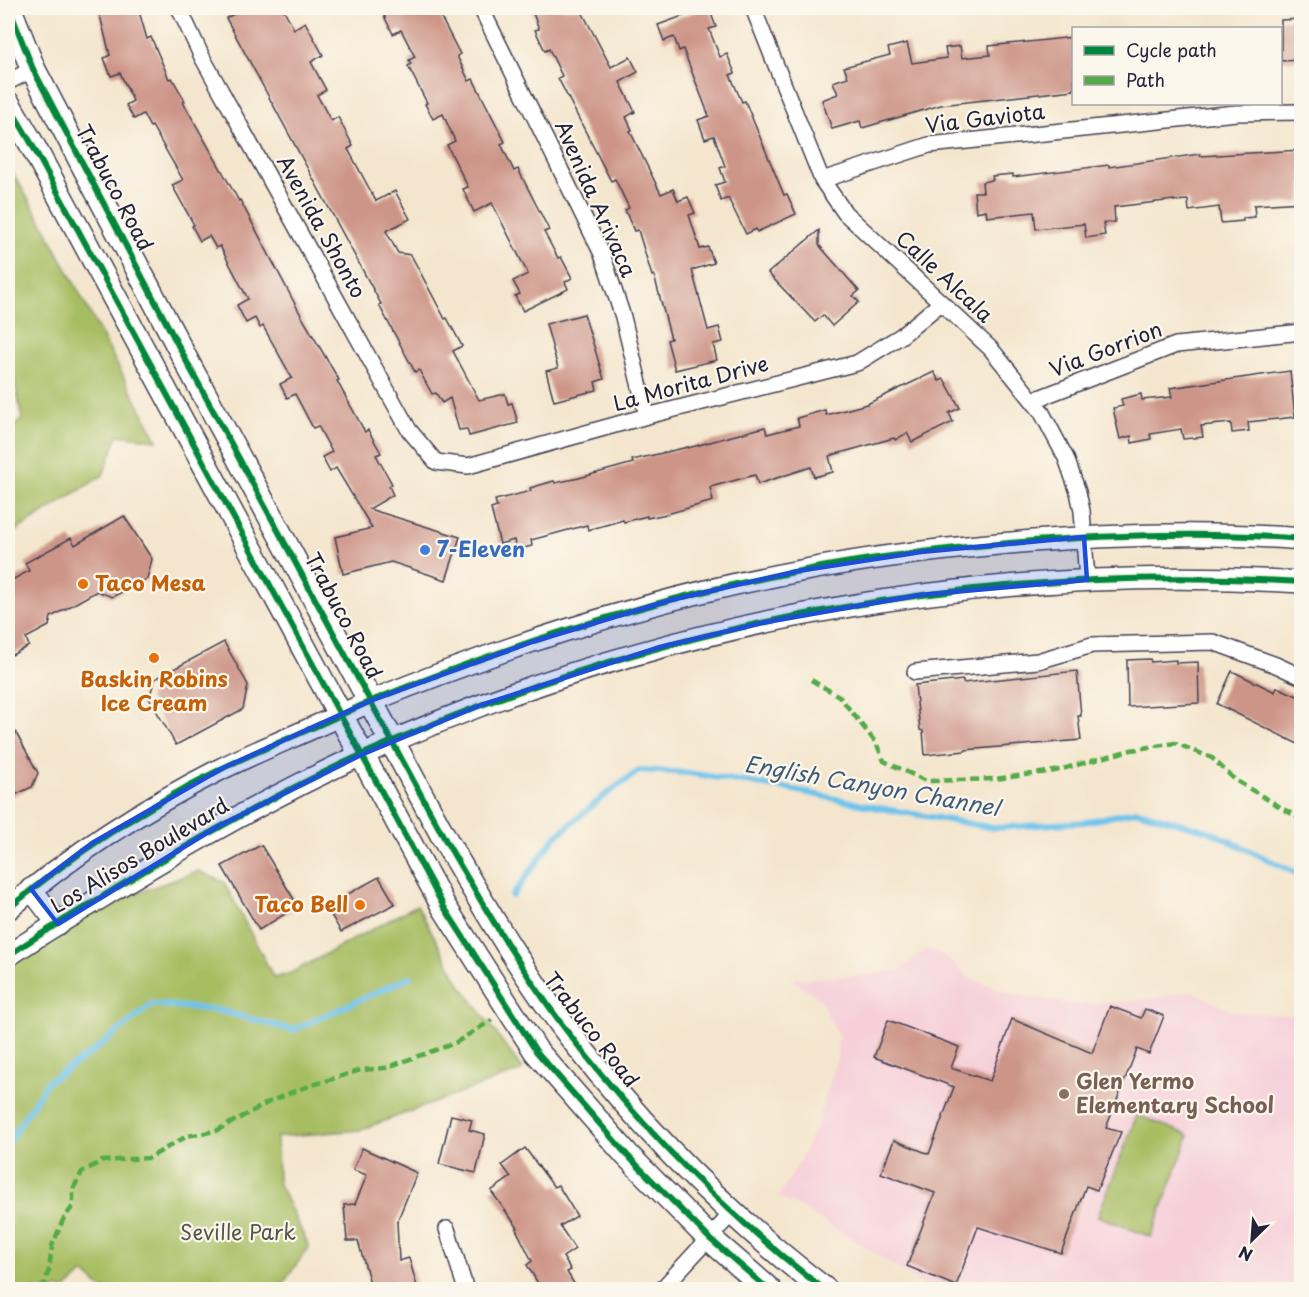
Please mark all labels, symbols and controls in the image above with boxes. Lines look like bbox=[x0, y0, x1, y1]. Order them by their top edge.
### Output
legend bbox=[1072, 27, 1282, 105]
text: Cycle path bbox=[1126, 36, 1217, 63]
text: Path bbox=[1126, 66, 1165, 93]
street label: Via Gaviota bbox=[923, 94, 1046, 140]
street label: Avenida Arivaca bbox=[548, 115, 646, 282]
street label: Trabuco Road bbox=[69, 118, 163, 256]
street label: Avenida Shonto bbox=[270, 149, 375, 303]
street label: Calle Alcala bbox=[890, 222, 1002, 330]
street label: Via Gorrion bbox=[1044, 312, 1166, 384]
street label: La Morita Drive bbox=[609, 346, 772, 418]
place label: 7-Eleven bbox=[437, 532, 525, 564]
marker: 7-Eleven bbox=[418, 543, 432, 557]
street label: Trabuco Road bbox=[298, 546, 392, 684]
place label: Taco Mesa bbox=[95, 566, 206, 598]
marker: Taco Mesa bbox=[76, 577, 90, 591]
marker: Baskin Robins Ice Cream bbox=[147, 651, 161, 665]
place label: Baskin Robins Ice Cream bbox=[80, 662, 228, 718]
water label: English Canyon Channel bbox=[742, 746, 1005, 824]
street label: Los Alisos Boulevard bbox=[44, 788, 234, 920]
place label: Taco Bell bbox=[255, 887, 348, 919]
marker: Taco Bell bbox=[353, 898, 367, 912]
street label: Trabuco Road bbox=[537, 964, 648, 1094]
place label: Glen Yermo Elementary School bbox=[1076, 1064, 1274, 1120]
marker: Glen Yermo Elementary School bbox=[1057, 1087, 1071, 1101]
north arrow bbox=[1222, 1210, 1282, 1270]
park label: Seville Park bbox=[180, 1215, 296, 1247]
text: N bbox=[1234, 1241, 1256, 1268]

